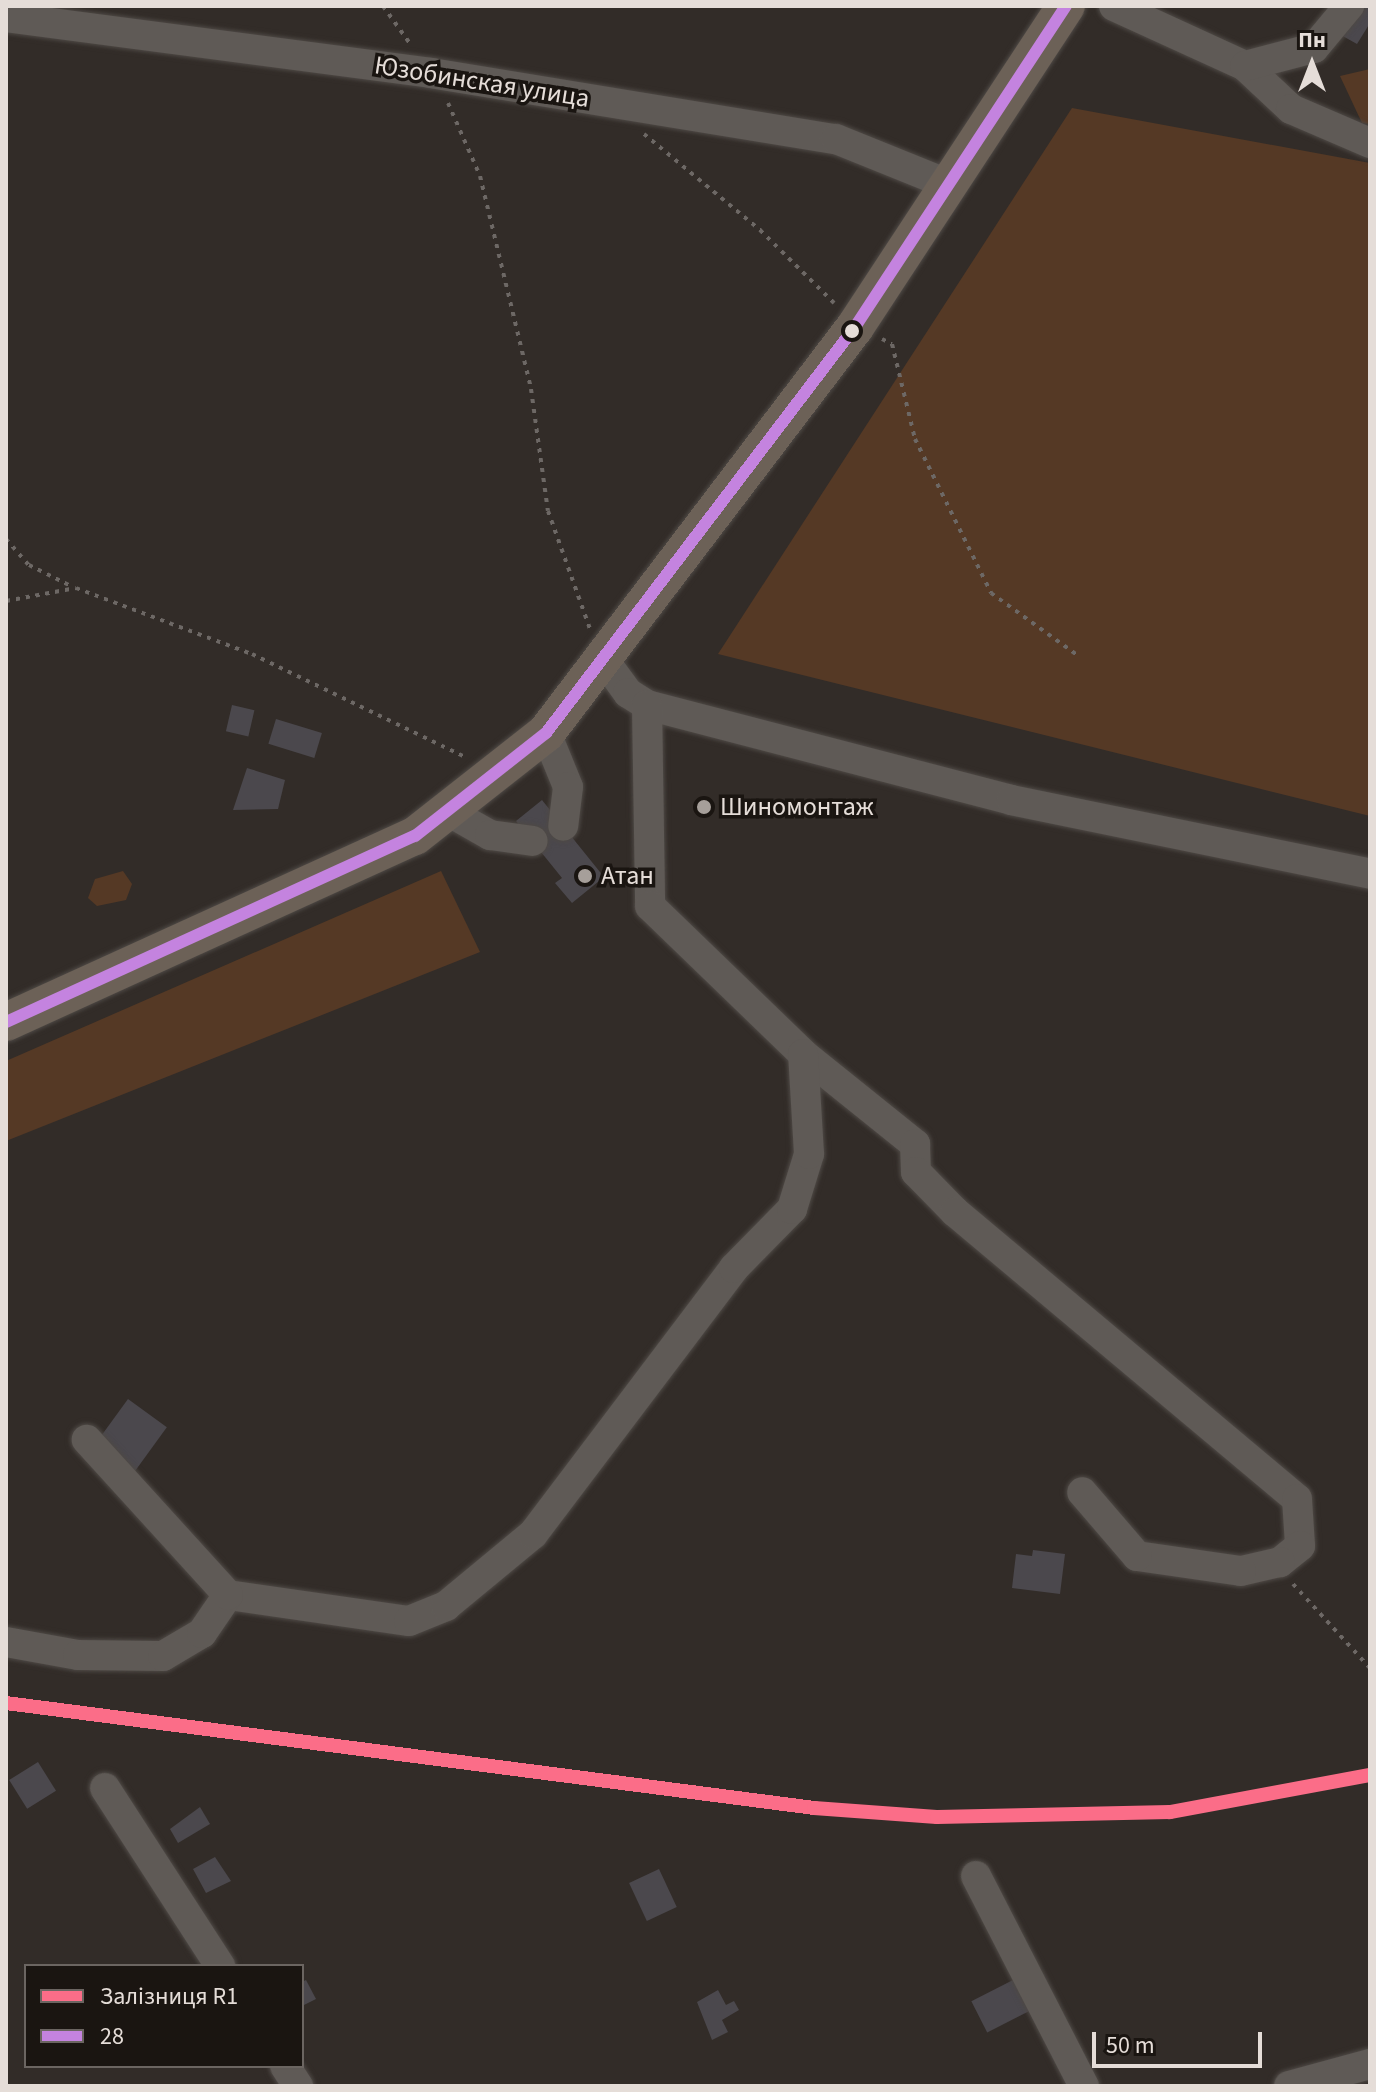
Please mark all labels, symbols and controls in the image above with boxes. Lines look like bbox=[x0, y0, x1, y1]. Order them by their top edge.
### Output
north arrow bbox=[1272, 24, 1352, 104]
text: Пн bbox=[1298, 24, 1326, 56]
street label: Юзобинская улица bbox=[372, 50, 592, 114]
unlabelled marker bbox=[844, 323, 860, 339]
place label: Шиномонтаж bbox=[720, 791, 874, 823]
marker: Шиномонтаж bbox=[695, 798, 713, 816]
place label: Атан bbox=[601, 860, 654, 892]
marker: Атан bbox=[576, 867, 594, 885]
legend bbox=[24, 1964, 304, 2068]
text: Залізниця R1 bbox=[100, 1979, 238, 2014]
scale bar bbox=[1096, 2016, 1266, 2066]
text: 28 bbox=[100, 2019, 124, 2054]
text: 50 m bbox=[1106, 2028, 1155, 2063]

